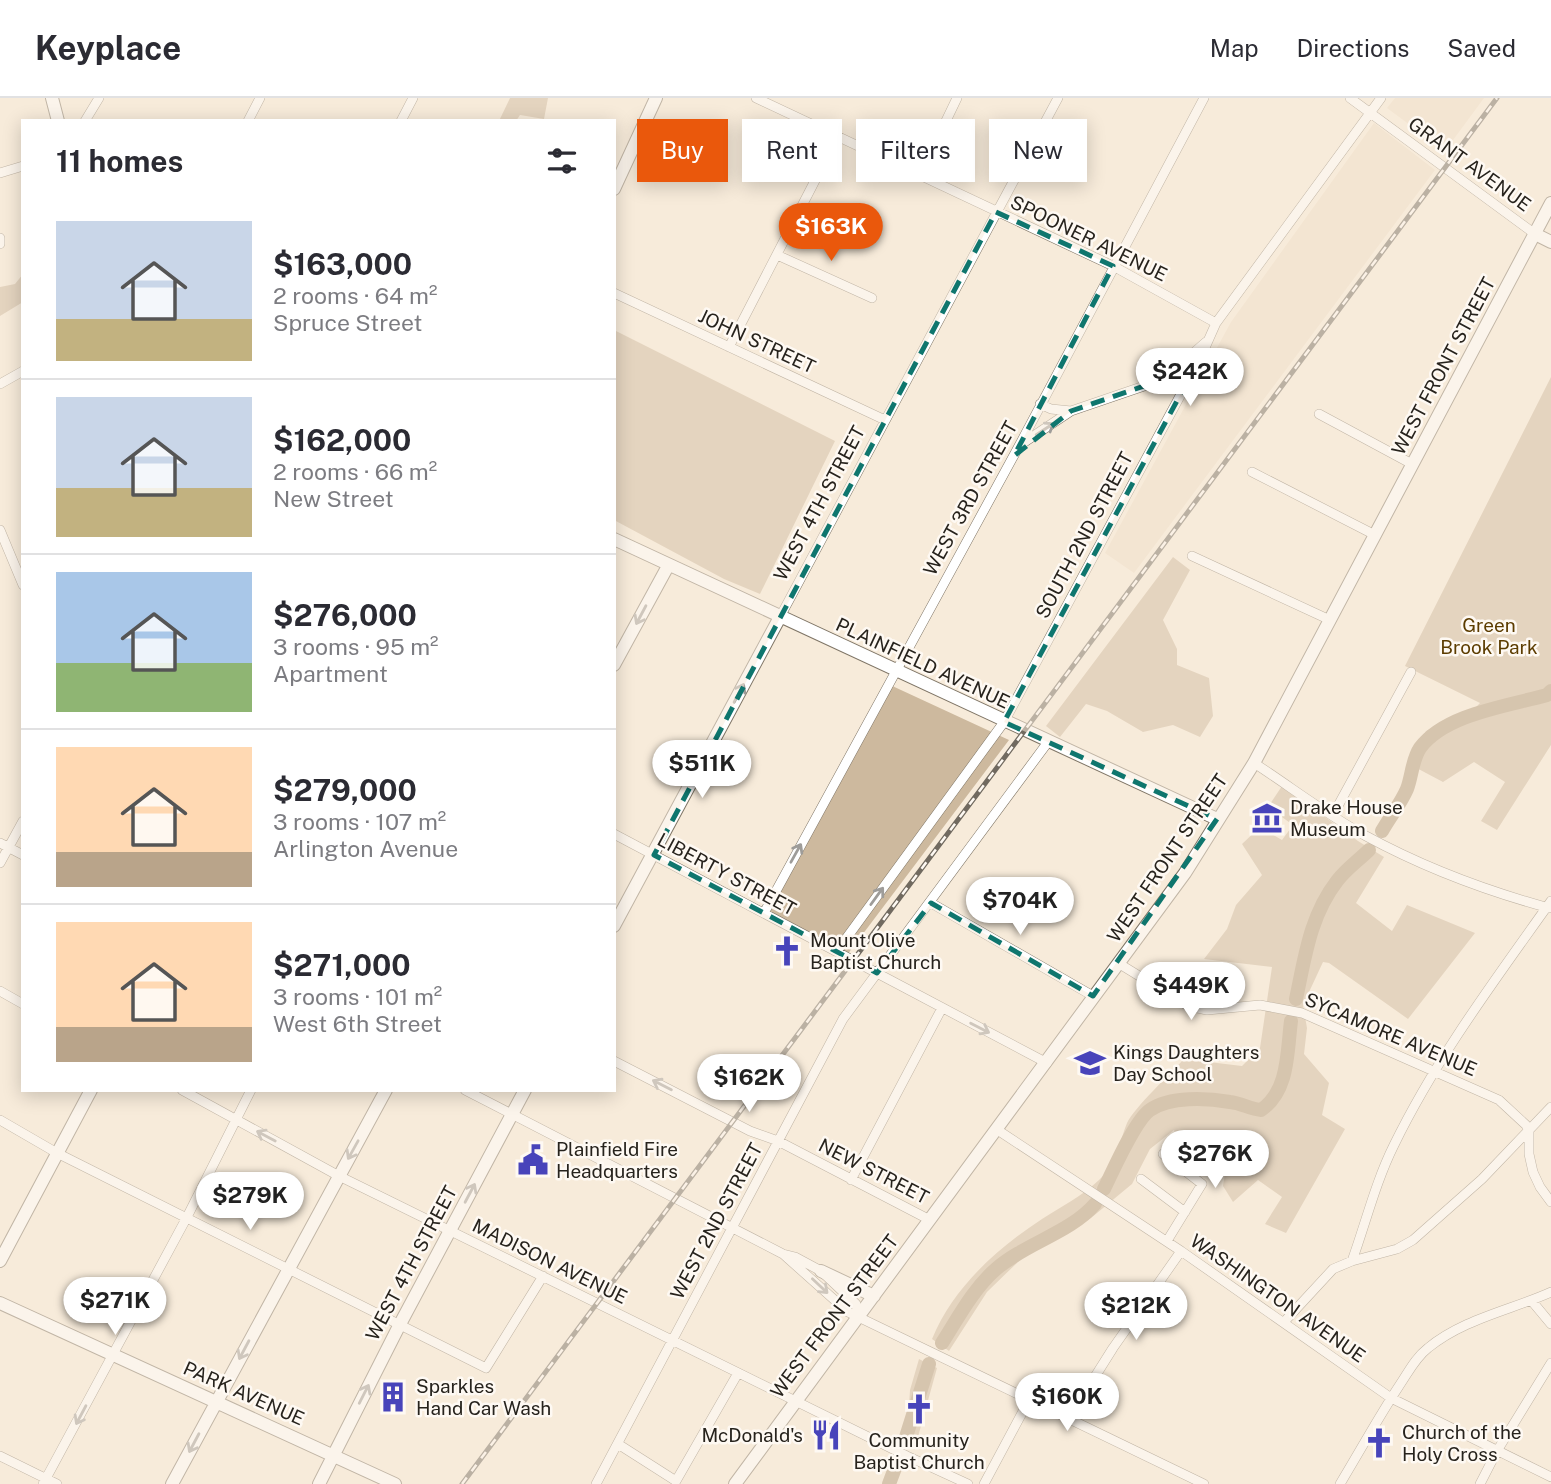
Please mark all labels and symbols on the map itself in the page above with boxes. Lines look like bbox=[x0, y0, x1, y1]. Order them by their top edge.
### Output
street label: GRANT AVENUE bbox=[1405, 112, 1535, 216]
street label: SPOONER AVENUE bbox=[1007, 190, 1171, 286]
pin: $163K bbox=[782, 204, 880, 263]
street label: WEST FRONT STREET bbox=[1387, 273, 1499, 459]
street label: JOHN STREET bbox=[695, 304, 819, 378]
pin: $242K bbox=[1141, 348, 1239, 408]
street label: WEST 3RD STREET bbox=[918, 417, 1022, 579]
street label: WEST 4TH STREET bbox=[769, 422, 869, 584]
one-way arrow bbox=[1035, 422, 1055, 436]
street label: SOUTH 2ND STREET bbox=[1031, 448, 1137, 622]
one-way arrow bbox=[634, 605, 648, 625]
street label: PLAINFIELD AVENUE bbox=[833, 613, 1013, 713]
park label: Green Brook Park bbox=[1440, 614, 1538, 658]
one-way arrow bbox=[733, 684, 747, 704]
pin: $511K bbox=[653, 740, 751, 800]
street label: WEST FRONT STREET bbox=[1102, 770, 1232, 946]
place label: Drake House Museum bbox=[1290, 796, 1403, 840]
museum icon: Drake House Museum bbox=[1250, 801, 1284, 835]
street label: LIBERTY STREET bbox=[654, 828, 800, 920]
one-way arrow bbox=[790, 843, 803, 864]
pin: $704K bbox=[971, 878, 1069, 937]
one-way arrow bbox=[870, 887, 885, 906]
place label: Mount Olive Baptist Church bbox=[810, 929, 941, 973]
church icon: Mount Olive Baptist Church bbox=[770, 934, 804, 968]
pin: $449K bbox=[1142, 962, 1240, 1022]
street label: SYCAMORE AVENUE bbox=[1302, 988, 1480, 1080]
one-way arrow bbox=[970, 1022, 990, 1036]
place label: Kings Daughters Day School bbox=[1113, 1041, 1259, 1085]
school or university icon: Kings Daughters Day School bbox=[1073, 1046, 1107, 1080]
pin: $162K bbox=[700, 1054, 798, 1114]
one-way arrow bbox=[652, 1078, 673, 1092]
one-way arrow bbox=[256, 1129, 276, 1143]
pin: $276K bbox=[1166, 1130, 1264, 1190]
street label: NEW STREET bbox=[815, 1134, 933, 1208]
place label: Plainfield Fire Headquarters bbox=[556, 1138, 678, 1182]
one-way arrow bbox=[346, 1139, 359, 1160]
street label: WEST 2ND STREET bbox=[666, 1139, 766, 1303]
public building icon: Plainfield Fire Headquarters bbox=[516, 1143, 550, 1177]
pin: $279K bbox=[201, 1172, 299, 1232]
street label: WEST 4TH STREET bbox=[361, 1182, 461, 1344]
one-way arrow bbox=[464, 1183, 478, 1203]
street label: MADISON AVENUE bbox=[469, 1214, 631, 1308]
street label: WASHINGTON AVENUE bbox=[1186, 1229, 1370, 1367]
street label: WEST FRONT STREET bbox=[766, 1230, 902, 1402]
pin: $271K bbox=[66, 1278, 164, 1337]
one-way arrow bbox=[811, 1278, 828, 1295]
pin: $212K bbox=[1087, 1282, 1185, 1342]
one-way arrow bbox=[237, 1339, 250, 1360]
street label: PARK AVENUE bbox=[180, 1356, 308, 1430]
pin: $160K bbox=[1018, 1374, 1116, 1433]
place label: Sparkles Hand Car Wash bbox=[416, 1375, 551, 1419]
building icon: Sparkles Hand Car Wash bbox=[376, 1380, 410, 1414]
one-way arrow bbox=[358, 1384, 371, 1405]
church icon: Community Baptist Church bbox=[902, 1392, 936, 1426]
one-way arrow bbox=[74, 1404, 87, 1425]
restaurant icon: McDonald's bbox=[809, 1418, 843, 1452]
place label: Church of the Holy Cross bbox=[1402, 1421, 1522, 1465]
place label: McDonald's bbox=[701, 1424, 803, 1446]
church icon: Church of the Holy Cross bbox=[1362, 1426, 1396, 1460]
place label: Community Baptist Church bbox=[853, 1429, 985, 1473]
one-way arrow bbox=[186, 1432, 200, 1453]

